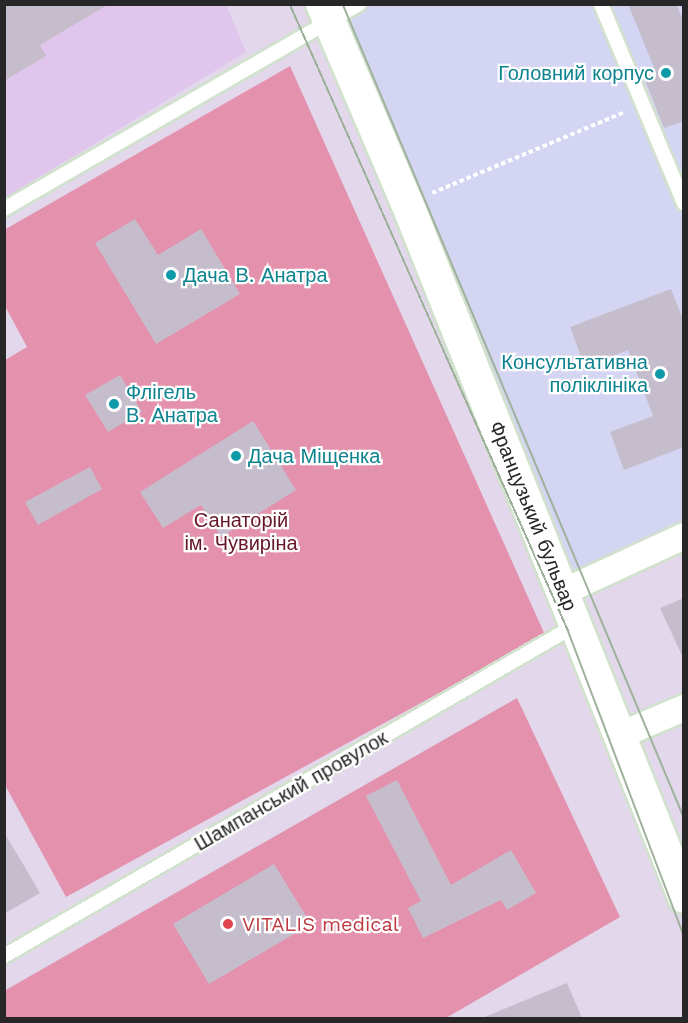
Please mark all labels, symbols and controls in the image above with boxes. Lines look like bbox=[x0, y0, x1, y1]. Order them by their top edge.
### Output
place label: Головний корпус bbox=[498, 61, 654, 85]
marker: Головний корпус bbox=[659, 66, 673, 80]
place label: Дача В. Анатра bbox=[183, 263, 328, 287]
marker: Дача В. Анатра bbox=[164, 268, 178, 282]
place label: Консультативна поліклініка bbox=[501, 350, 648, 397]
marker: Консультативна поліклініка bbox=[653, 367, 667, 381]
place label: Флігель В. Анатра bbox=[126, 380, 218, 427]
marker: Флігель В. Анатра bbox=[107, 397, 121, 411]
street label: Французький бульвар bbox=[484, 418, 582, 614]
place label: Дача Міщенка bbox=[248, 444, 380, 468]
marker: Дача Міщенка bbox=[229, 449, 243, 463]
park label: Санаторій ім. Чувиріна bbox=[184, 508, 298, 555]
street label: Шампанський провулок bbox=[190, 726, 392, 856]
place label: VITALIS medical bbox=[242, 912, 399, 936]
marker: VITALIS medical bbox=[219, 915, 237, 933]

